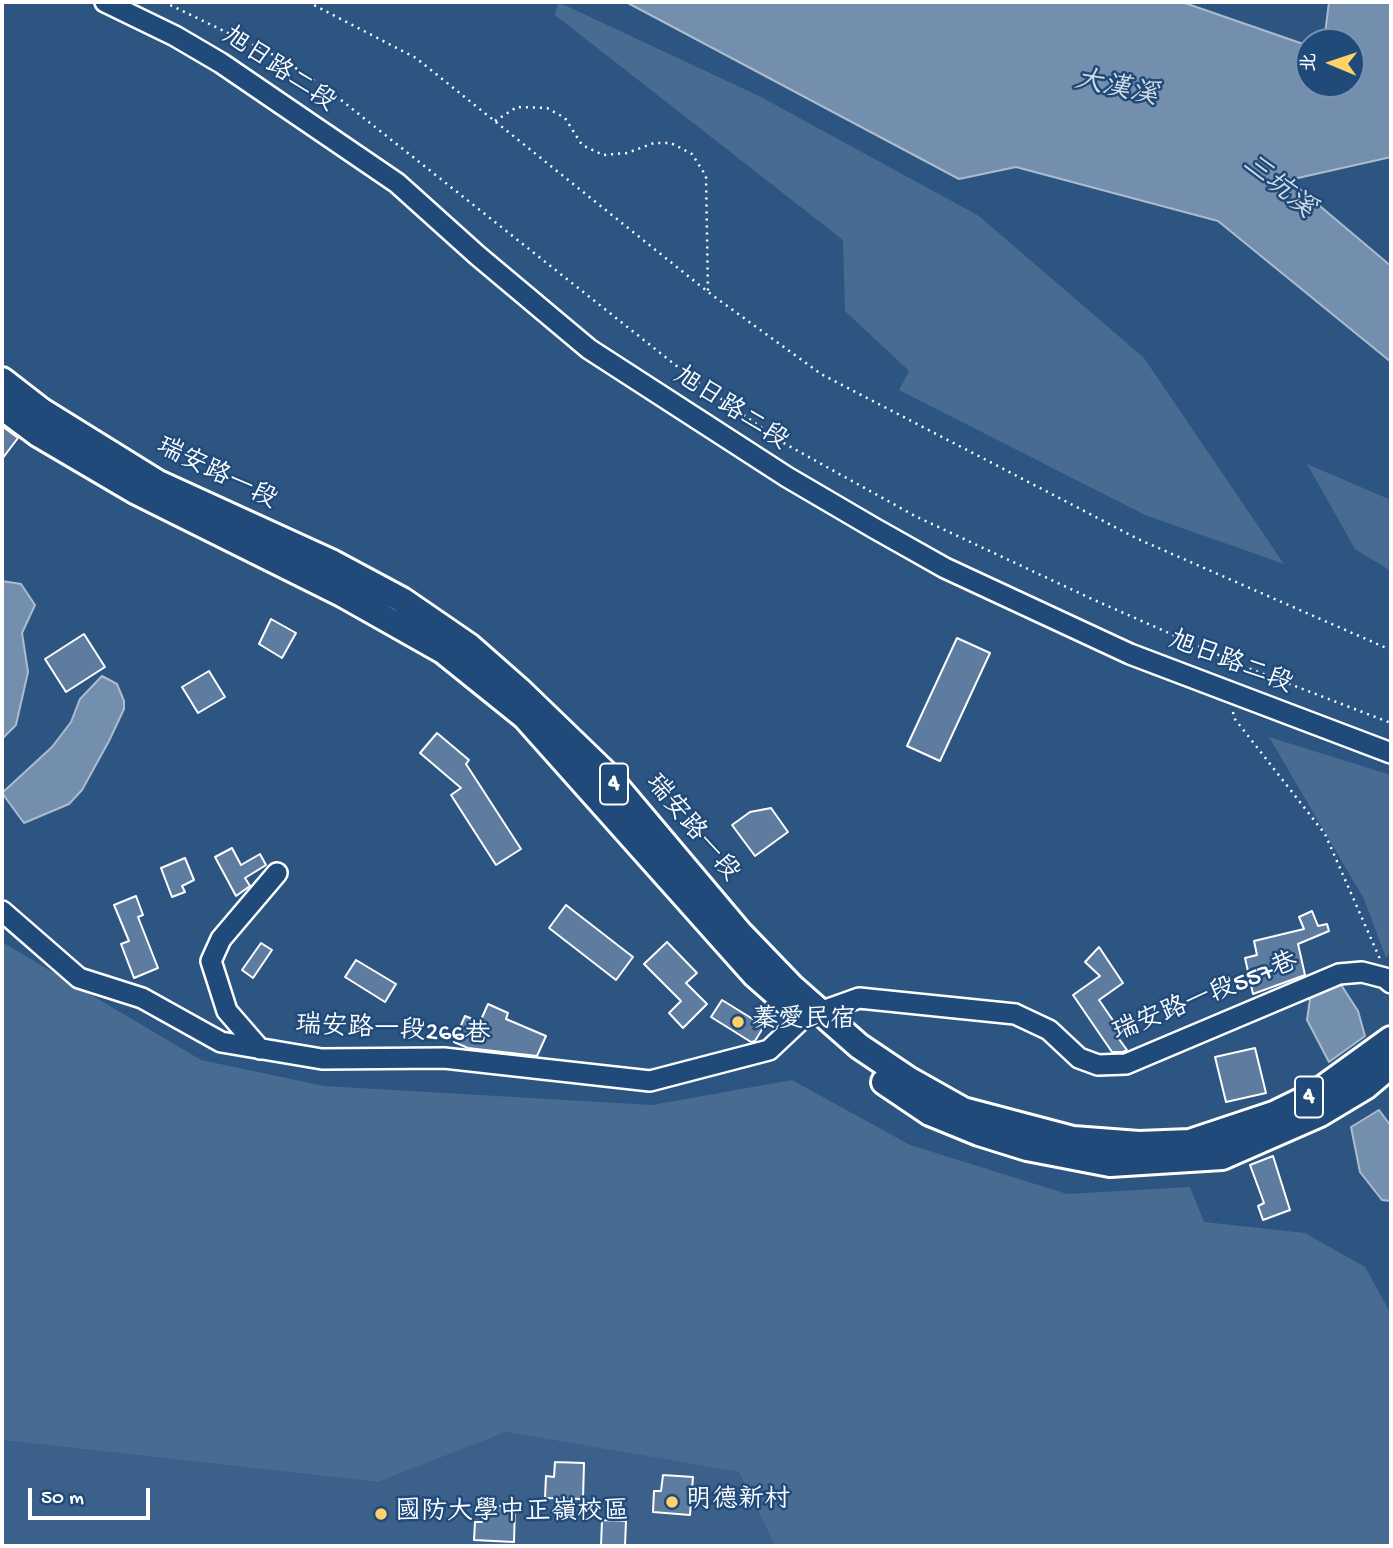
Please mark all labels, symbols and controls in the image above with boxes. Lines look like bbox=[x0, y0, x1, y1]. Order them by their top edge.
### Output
street label: 旭日路二段 bbox=[215, 22, 341, 120]
north arrow bbox=[1295, 28, 1365, 98]
text: 北 bbox=[1299, 52, 1322, 72]
water label: 大漢溪 bbox=[1071, 65, 1161, 115]
water label: 三坑溪 bbox=[1234, 149, 1320, 227]
street label: 旭日路二段 bbox=[667, 362, 793, 458]
street label: 瑞安路一段 bbox=[151, 432, 281, 518]
street label: 旭日路二段 bbox=[1164, 626, 1296, 702]
road number: 4 bbox=[600, 764, 628, 804]
street label: 瑞安路一段 bbox=[637, 769, 745, 889]
street label: 瑞安路一段557巷 bbox=[1109, 948, 1303, 1050]
place label: 蓁愛民宿 bbox=[752, 1006, 856, 1038]
street label: 瑞安路一段266巷 bbox=[295, 1011, 491, 1053]
marker: 蓁愛民宿 bbox=[730, 1014, 746, 1030]
road number: 4 bbox=[1295, 1077, 1323, 1118]
scale bar bbox=[32, 1474, 154, 1518]
place label: 明德新村 bbox=[686, 1486, 790, 1518]
text: 50 m bbox=[41, 1487, 84, 1512]
marker: 明德新村 bbox=[664, 1494, 680, 1510]
place label: 國防大學中正嶺校區 bbox=[395, 1498, 629, 1530]
marker: 國防大學中正嶺校區 bbox=[373, 1506, 389, 1522]

